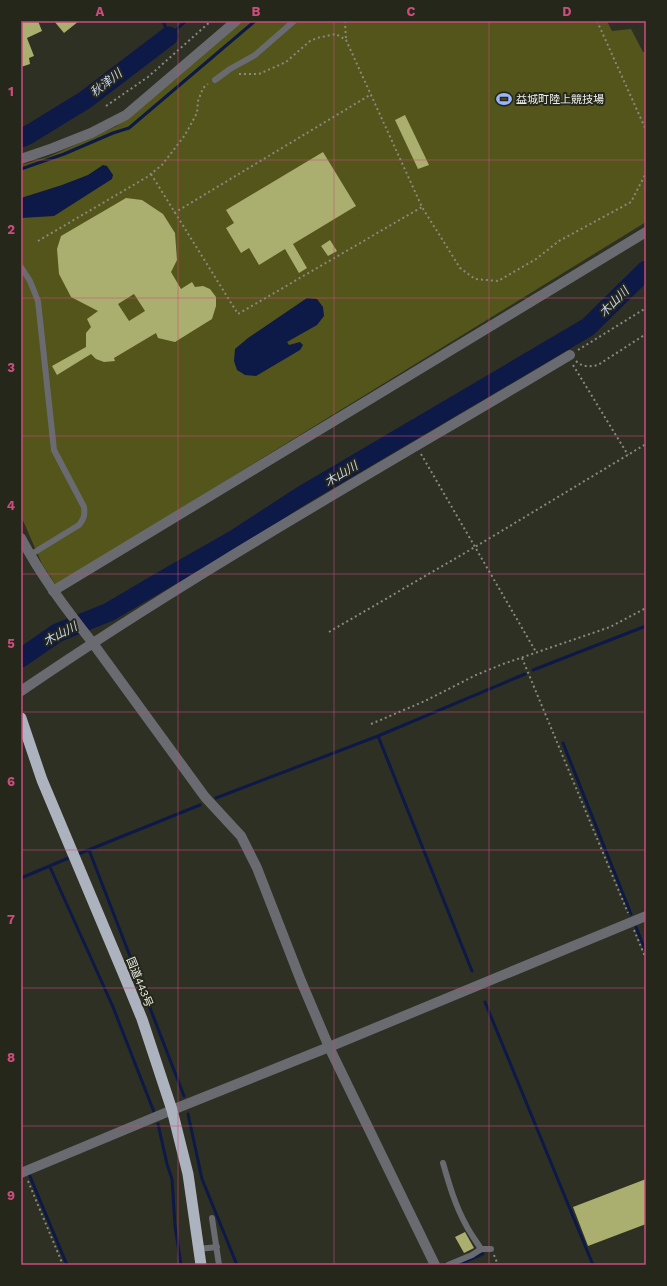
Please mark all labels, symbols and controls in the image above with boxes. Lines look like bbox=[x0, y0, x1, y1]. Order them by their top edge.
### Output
text: A bbox=[96, 4, 105, 19]
text: B bbox=[252, 4, 261, 19]
text: C bbox=[407, 4, 416, 19]
text: D bbox=[562, 4, 572, 19]
water label: 秋津川 bbox=[88, 65, 126, 100]
text: 1 bbox=[8, 84, 14, 99]
sports icon: 益城町陸上競技場 bbox=[495, 90, 513, 108]
place label: 益城町陸上競技場 bbox=[516, 93, 604, 106]
text: 2 bbox=[7, 222, 15, 237]
water label: 木山川 bbox=[596, 283, 633, 320]
text: 3 bbox=[7, 360, 15, 375]
water label: 木山川 bbox=[322, 458, 362, 489]
text: 4 bbox=[7, 498, 16, 513]
water label: 木山川 bbox=[41, 618, 81, 649]
text: 5 bbox=[7, 636, 15, 651]
text: 6 bbox=[7, 774, 15, 789]
text: 7 bbox=[7, 912, 15, 927]
street label: 国道443号 bbox=[124, 955, 155, 1009]
text: 8 bbox=[7, 1050, 15, 1065]
text: 9 bbox=[7, 1188, 15, 1203]

